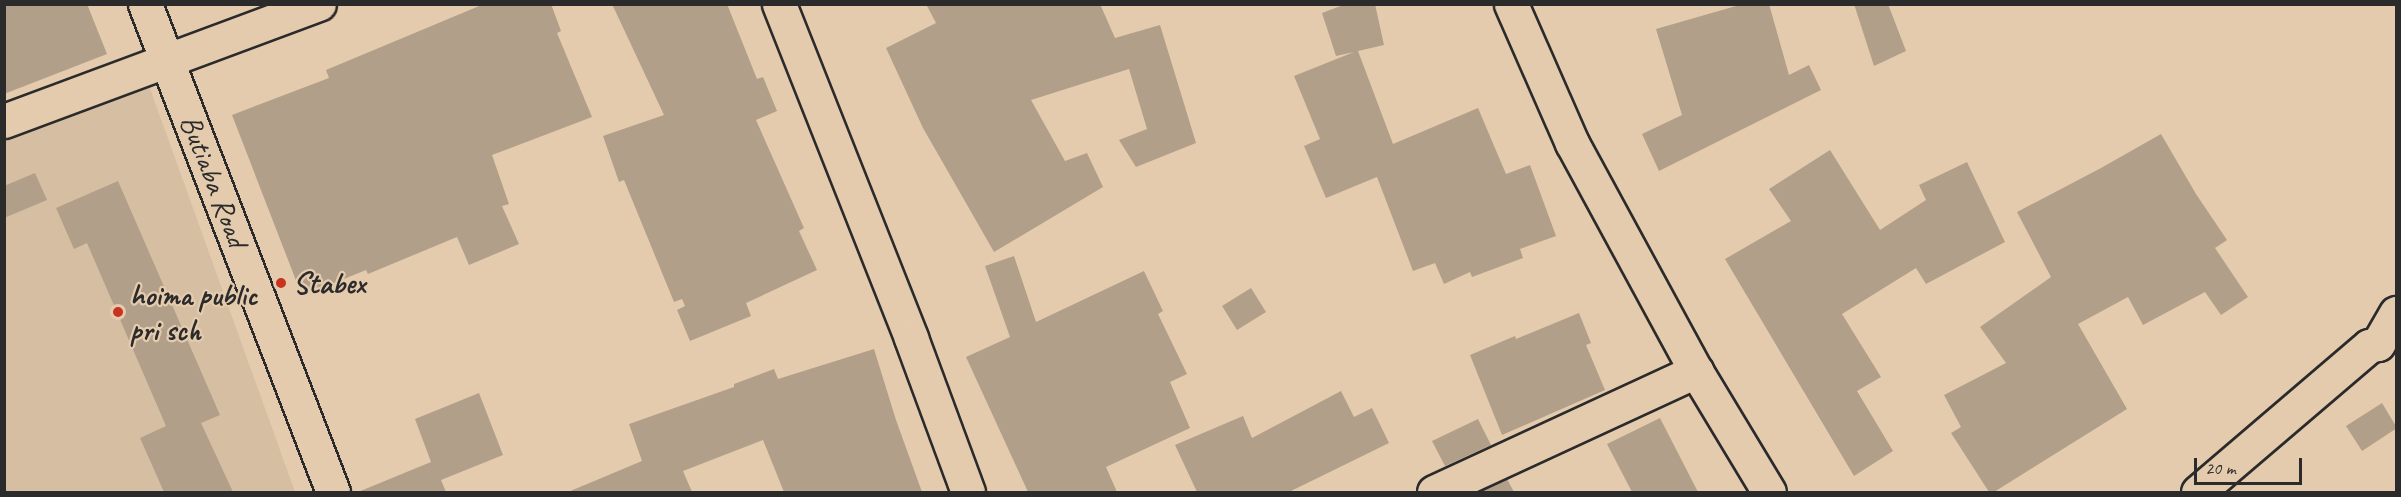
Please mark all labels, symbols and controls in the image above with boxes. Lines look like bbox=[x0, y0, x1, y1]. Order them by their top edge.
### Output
street label: Butiaba Road bbox=[172, 110, 256, 252]
place label: Stabex bbox=[293, 265, 365, 301]
marker: Stabex bbox=[274, 276, 288, 290]
place label: hoima public pri sch bbox=[130, 277, 257, 348]
marker: hoima public pri sch bbox=[111, 305, 125, 319]
scale bar bbox=[2197, 446, 2305, 484]
text: 20 m bbox=[2205, 457, 2236, 479]

